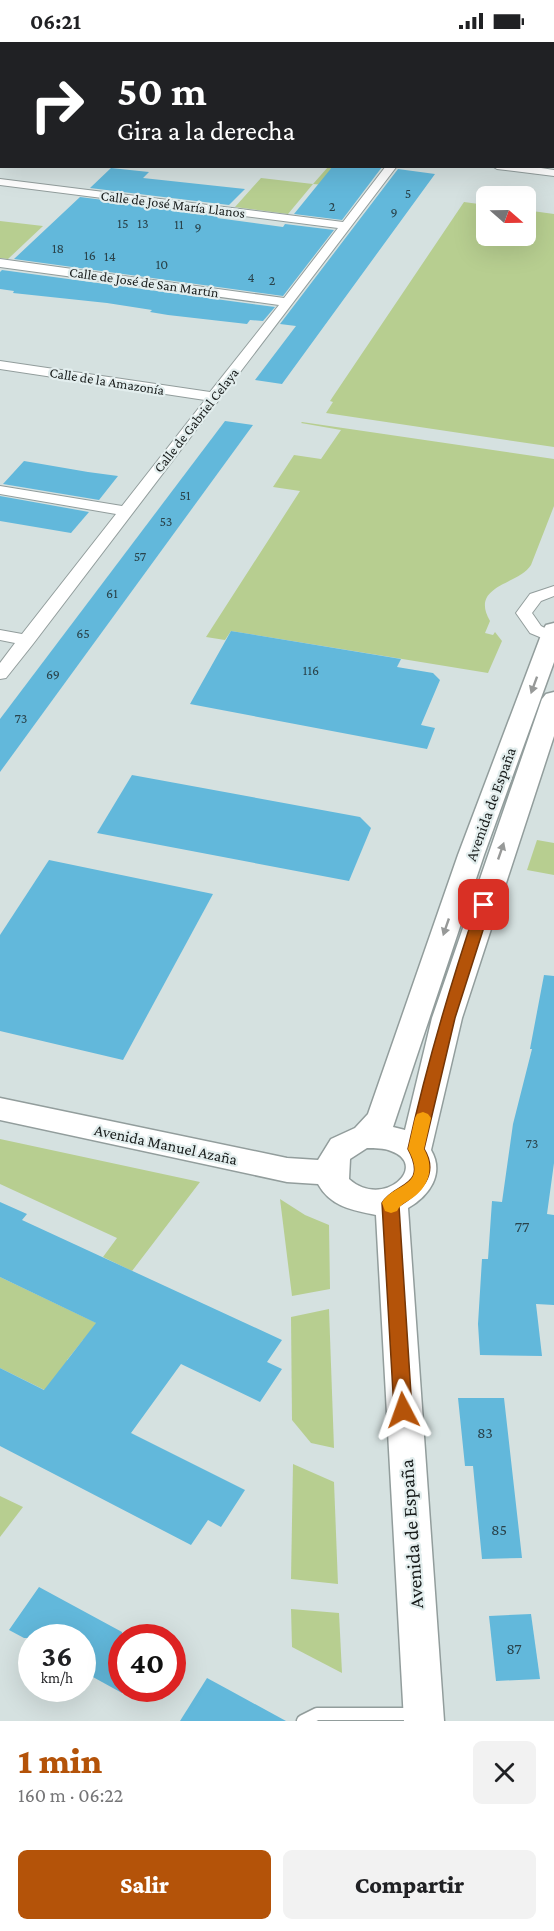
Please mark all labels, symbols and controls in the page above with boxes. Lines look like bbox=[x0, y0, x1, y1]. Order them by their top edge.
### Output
text: 06:21 bbox=[30, 9, 81, 34]
icon: right bbox=[18, 66, 96, 144]
text: 50 m bbox=[117, 67, 207, 114]
text: Gira a la derecha bbox=[117, 116, 295, 146]
house number: 5 bbox=[405, 185, 411, 201]
north arrow bbox=[476, 186, 536, 246]
map controls bbox=[476, 186, 536, 246]
street label: Calle de José María Llanos bbox=[100, 187, 246, 221]
house number: 2 bbox=[329, 198, 336, 214]
house number: 9 bbox=[390, 204, 398, 220]
house number: 15 bbox=[117, 215, 129, 231]
house number: 13 bbox=[137, 215, 149, 231]
house number: 11 bbox=[174, 216, 184, 232]
house number: 9 bbox=[194, 219, 202, 235]
house number: 18 bbox=[52, 240, 64, 256]
house number: 16 bbox=[84, 247, 96, 263]
house number: 14 bbox=[104, 248, 116, 264]
house number: 10 bbox=[156, 256, 168, 272]
street label: Calle de José de San Martín bbox=[68, 264, 220, 300]
house number: 4 bbox=[247, 269, 255, 285]
house number: 2 bbox=[269, 272, 276, 288]
street label: Calle de la Amazonía bbox=[48, 364, 166, 398]
street label: Calle de Gabriel Celaya bbox=[150, 364, 242, 475]
house number: 51 bbox=[179, 487, 191, 503]
house number: 53 bbox=[159, 513, 173, 529]
house number: 57 bbox=[134, 548, 147, 564]
house number: 61 bbox=[106, 585, 118, 601]
house number: 65 bbox=[76, 625, 90, 641]
house number: 116 bbox=[303, 662, 319, 678]
house number: 69 bbox=[46, 666, 60, 682]
one-way arrow bbox=[528, 676, 538, 694]
house number: 73 bbox=[15, 710, 27, 726]
street label: Avenida de España bbox=[462, 744, 520, 864]
one-way arrow bbox=[497, 842, 507, 860]
pin bbox=[458, 879, 509, 930]
icon: arrive bbox=[467, 888, 500, 921]
one-way arrow bbox=[441, 918, 451, 936]
street label: Avenida Manuel Azaña bbox=[93, 1121, 240, 1168]
house number: 73 bbox=[526, 1135, 538, 1151]
house number: 77 bbox=[515, 1218, 530, 1235]
position arrow bbox=[371, 1378, 435, 1442]
house number: 83 bbox=[477, 1424, 493, 1441]
street label: Avenida de España bbox=[395, 1458, 428, 1609]
house number: 85 bbox=[491, 1521, 507, 1538]
speed limit sign: 40 bbox=[108, 1624, 186, 1702]
text: 36 bbox=[41, 1639, 73, 1672]
house number: 87 bbox=[506, 1640, 522, 1657]
text: km/h bbox=[41, 1670, 73, 1686]
text: 1 min bbox=[18, 1741, 102, 1781]
button: close bbox=[473, 1741, 536, 1804]
text: 160 m · 06:22 bbox=[18, 1784, 123, 1806]
button: Salir bbox=[18, 1850, 271, 1919]
button: Compartir bbox=[283, 1850, 536, 1919]

